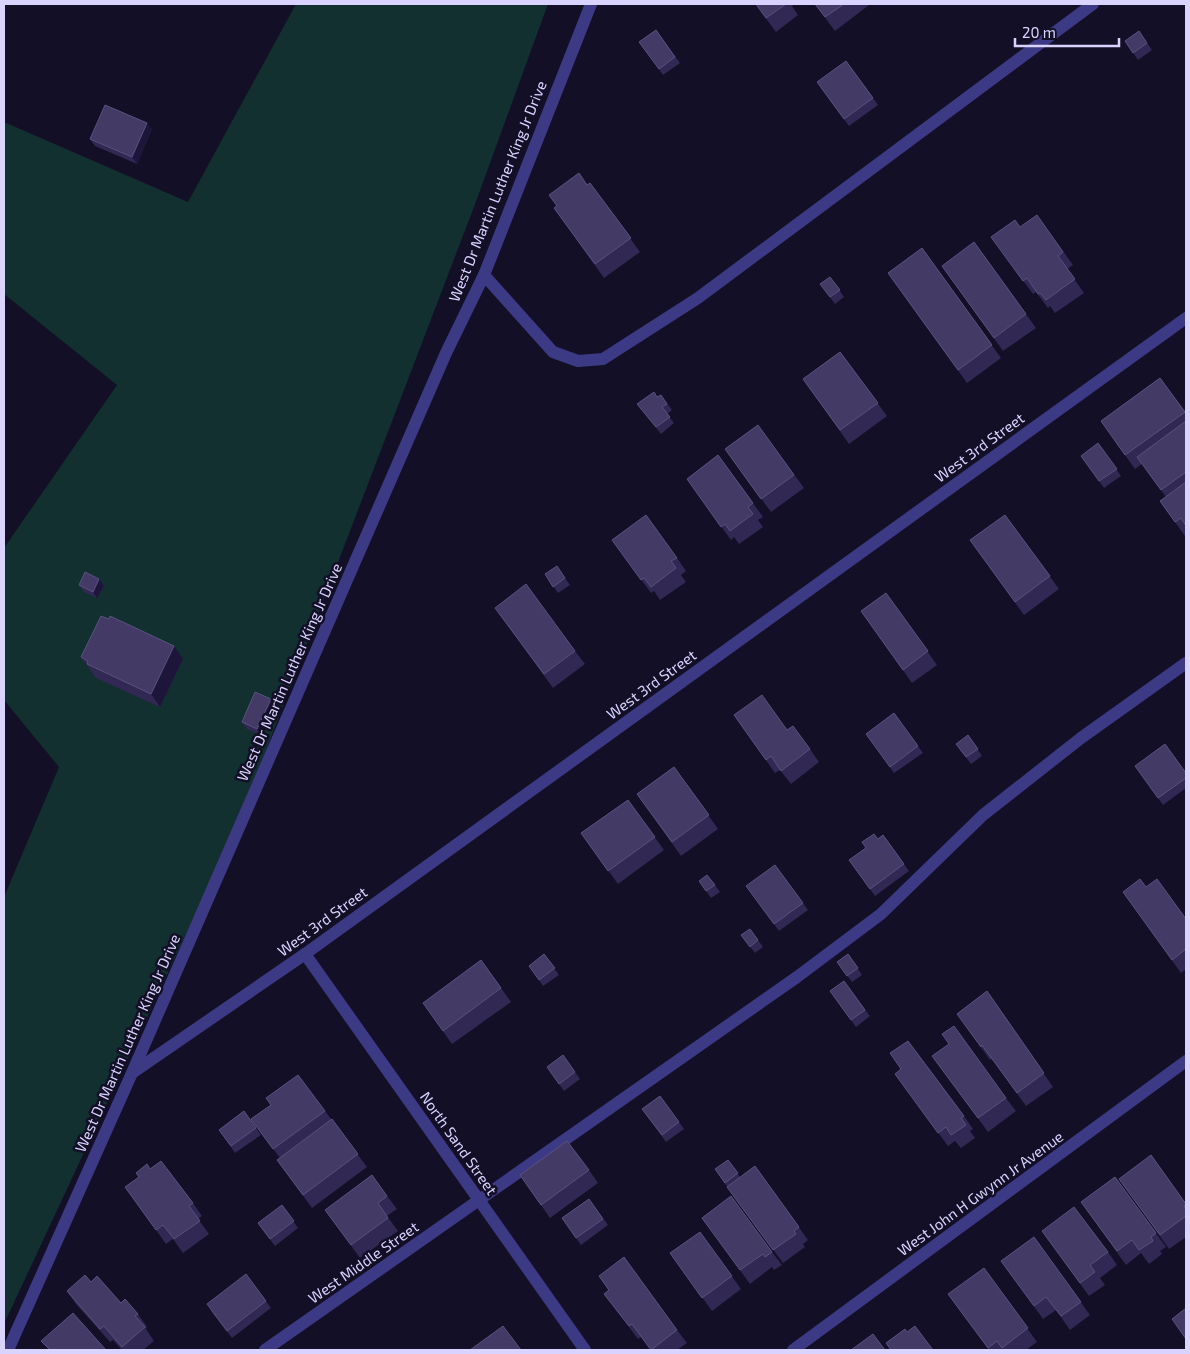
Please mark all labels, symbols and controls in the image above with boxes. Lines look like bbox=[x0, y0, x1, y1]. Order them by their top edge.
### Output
scale bar bbox=[1015, 15, 1119, 47]
text: 20 m bbox=[1022, 23, 1056, 41]
street label: West Dr Martin Luther King Jr Drive bbox=[444, 78, 550, 304]
street label: West 3rd Street bbox=[931, 408, 1028, 486]
street label: West Dr Martin Luther King Jr Drive bbox=[233, 560, 345, 784]
street label: West 3rd Street bbox=[603, 645, 700, 723]
street label: West 3rd Street bbox=[274, 882, 371, 960]
street label: West Dr Martin Luther King Jr Drive bbox=[71, 931, 183, 1155]
street label: North Sand Street bbox=[417, 1088, 501, 1198]
street label: West John H Gwynn Jr Avenue bbox=[894, 1127, 1066, 1259]
street label: West Middle Street bbox=[304, 1217, 422, 1307]

